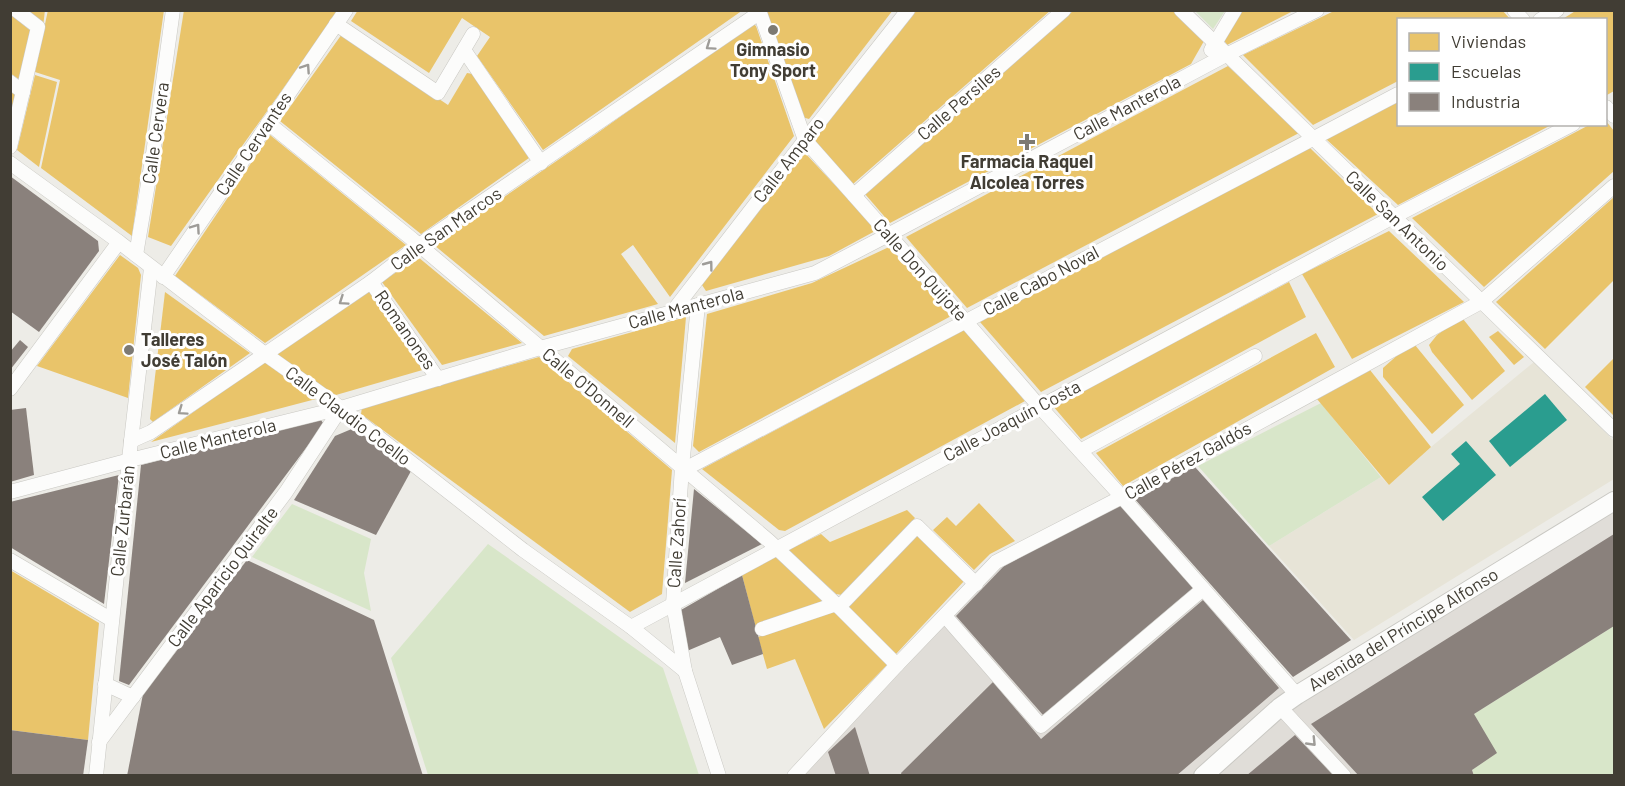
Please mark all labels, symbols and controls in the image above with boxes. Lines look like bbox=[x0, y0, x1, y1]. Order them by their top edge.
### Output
legend bbox=[1397, 18, 1607, 126]
marker: Gimnasio Tony Sport bbox=[766, 23, 780, 37]
text: Viviendas bbox=[1451, 30, 1526, 52]
place label: Gimnasio Tony Sport bbox=[730, 38, 816, 81]
one-way arrow bbox=[706, 39, 717, 50]
street label: Calle Persiles bbox=[912, 60, 1005, 144]
text: Escuelas bbox=[1451, 60, 1521, 82]
one-way arrow bbox=[299, 63, 310, 74]
street label: Calle Manterola bbox=[1069, 70, 1184, 145]
street label: Calle Cervera bbox=[137, 81, 173, 185]
street label: Calle Cervantes bbox=[210, 87, 296, 200]
text: Industria bbox=[1451, 90, 1520, 112]
street label: Calle Amparo bbox=[748, 112, 828, 207]
marker: Farmacia Raquel Alcolea Torres bbox=[1020, 135, 1034, 149]
place label: Farmacia Raquel Alcolea Torres bbox=[961, 150, 1093, 193]
street label: Calle San Antonio bbox=[1341, 165, 1454, 275]
street label: Calle San Marcos bbox=[386, 182, 505, 275]
street label: Calle Don Quijote bbox=[869, 214, 973, 325]
one-way arrow bbox=[189, 224, 200, 235]
street label: Calle Cabo Noval bbox=[979, 240, 1102, 320]
one-way arrow bbox=[701, 261, 712, 272]
street label: Calle Manterola bbox=[626, 281, 746, 333]
street label: Romanones bbox=[370, 285, 441, 373]
one-way arrow bbox=[339, 294, 350, 305]
place label: Talleres José Talón bbox=[141, 328, 227, 371]
street label: Calle O'Donnell bbox=[538, 342, 639, 432]
marker: Talleres José Talón bbox=[122, 343, 136, 357]
street label: Calle Claudio Coello bbox=[281, 361, 416, 470]
street label: Calle Joaquín Costa bbox=[939, 375, 1084, 466]
one-way arrow bbox=[178, 404, 189, 415]
street label: Calle Manterola bbox=[157, 413, 278, 463]
street label: Calle Pérez Galdós bbox=[1120, 416, 1255, 504]
street label: Calle Zurbarán bbox=[105, 464, 139, 578]
street label: Calle Zahorí bbox=[662, 497, 690, 589]
street label: Calle Aparicio Quiralte bbox=[162, 502, 282, 651]
street label: Avenida del Príncipe Alfonso bbox=[1304, 563, 1502, 695]
one-way arrow bbox=[1305, 735, 1316, 745]

